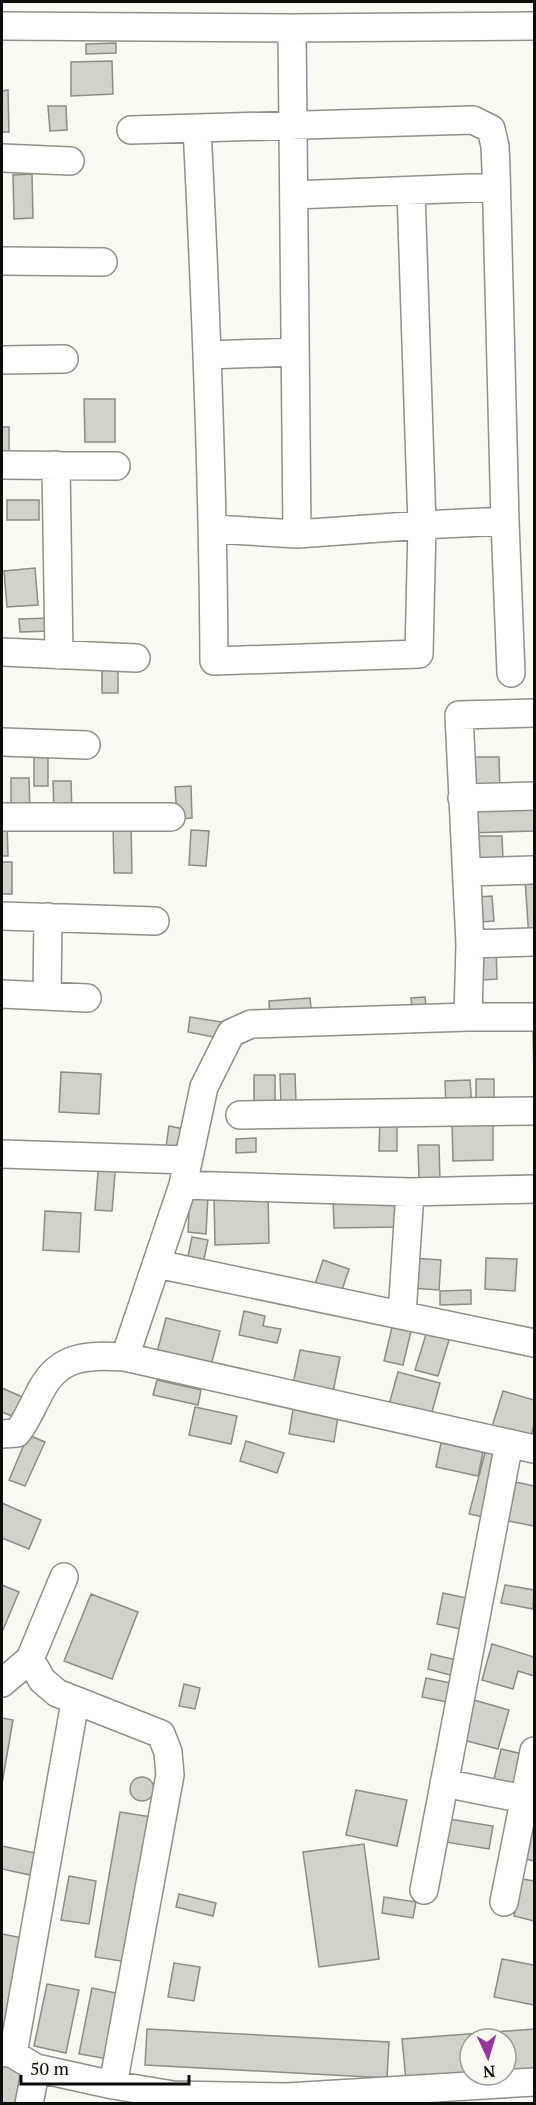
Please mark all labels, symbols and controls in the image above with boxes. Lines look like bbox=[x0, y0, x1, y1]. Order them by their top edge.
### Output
north arrow bbox=[458, 2027, 518, 2087]
scale bar bbox=[21, 2048, 189, 2086]
text: 50 m bbox=[30, 2056, 70, 2080]
text: N bbox=[482, 2061, 496, 2083]

